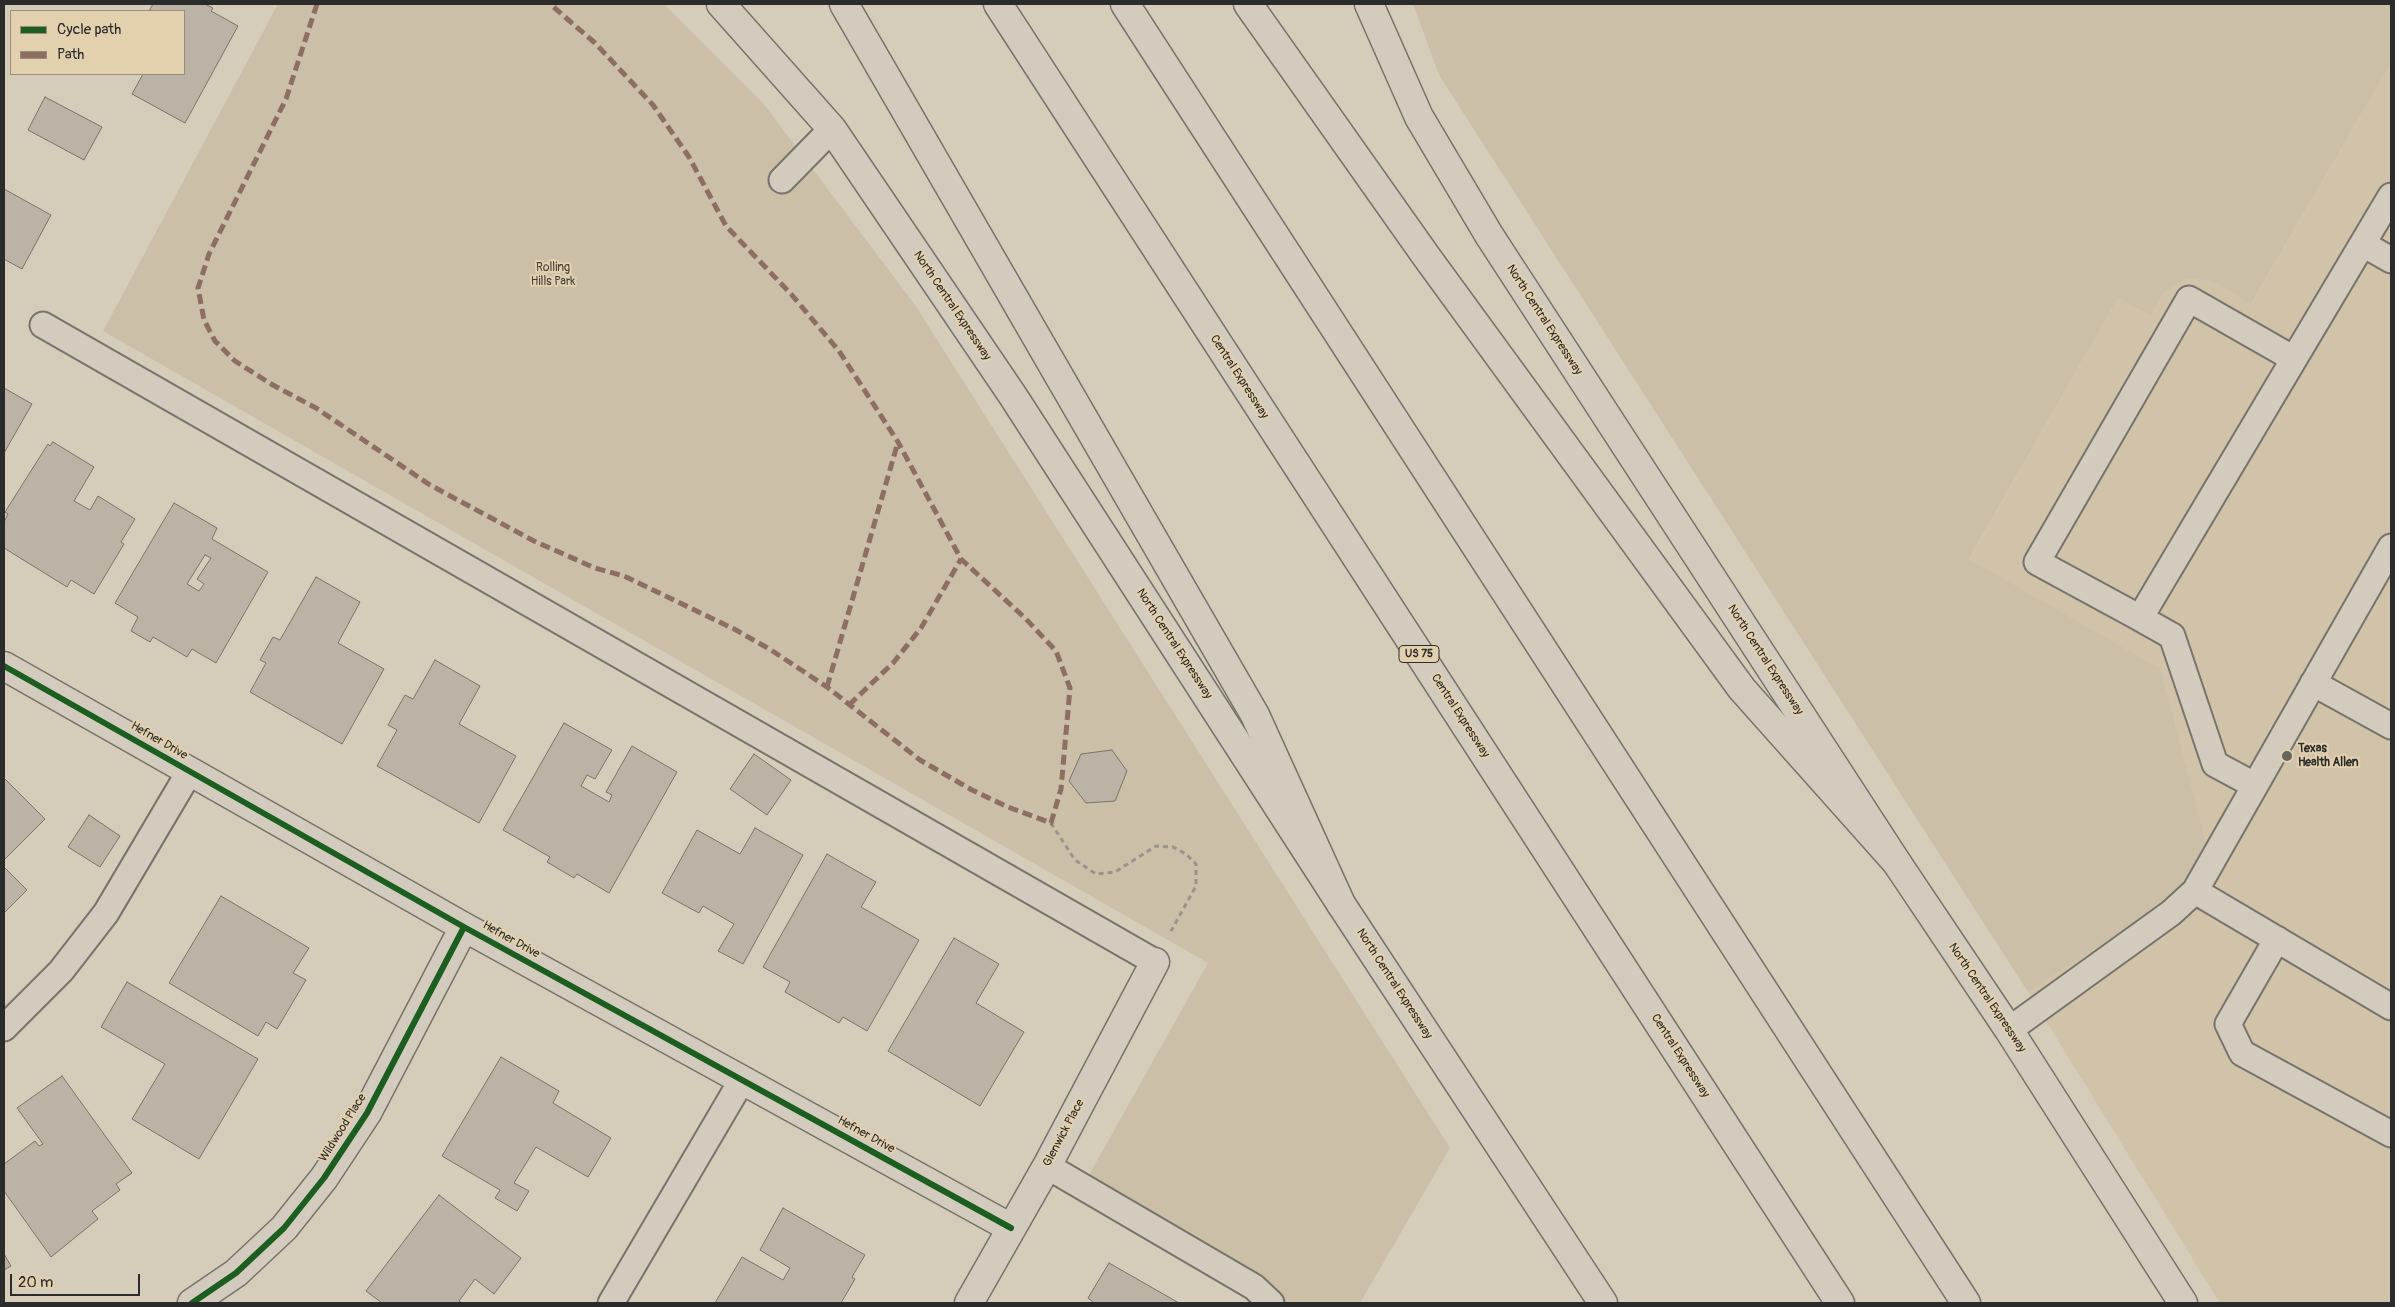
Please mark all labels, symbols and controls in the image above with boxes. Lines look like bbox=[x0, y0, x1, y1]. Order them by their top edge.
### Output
legend bbox=[10, 10, 185, 75]
text: Cycle path bbox=[57, 20, 121, 39]
text: Path bbox=[57, 45, 84, 64]
street label: North Central Expressway bbox=[910, 249, 994, 363]
park label: Rolling Hills Park bbox=[531, 261, 575, 289]
street label: North Central Expressway bbox=[1503, 262, 1585, 378]
street label: Central Expressway bbox=[1207, 333, 1271, 421]
street label: North Central Expressway bbox=[1133, 586, 1215, 702]
street label: North Central Expressway bbox=[1724, 602, 1806, 718]
road number: US 75 bbox=[1399, 646, 1439, 662]
street label: Central Expressway bbox=[1428, 672, 1492, 760]
street label: Hefner Drive bbox=[128, 719, 190, 763]
place label: Texas Health Allen bbox=[2298, 742, 2359, 770]
marker: Texas Health Allen bbox=[2280, 749, 2294, 763]
street label: Hefner Drive bbox=[480, 918, 542, 962]
street label: North Central Expressway bbox=[1353, 926, 1435, 1042]
street label: North Central Expressway bbox=[1945, 941, 2029, 1055]
street label: Central Expressway bbox=[1648, 1012, 1712, 1100]
street label: Wildwood Place bbox=[316, 1091, 370, 1165]
street label: Glenwick Place bbox=[1040, 1097, 1088, 1169]
street label: Hefner Drive bbox=[835, 1113, 897, 1157]
scale bar bbox=[12, 1264, 142, 1296]
text: 20 m bbox=[18, 1273, 53, 1292]

